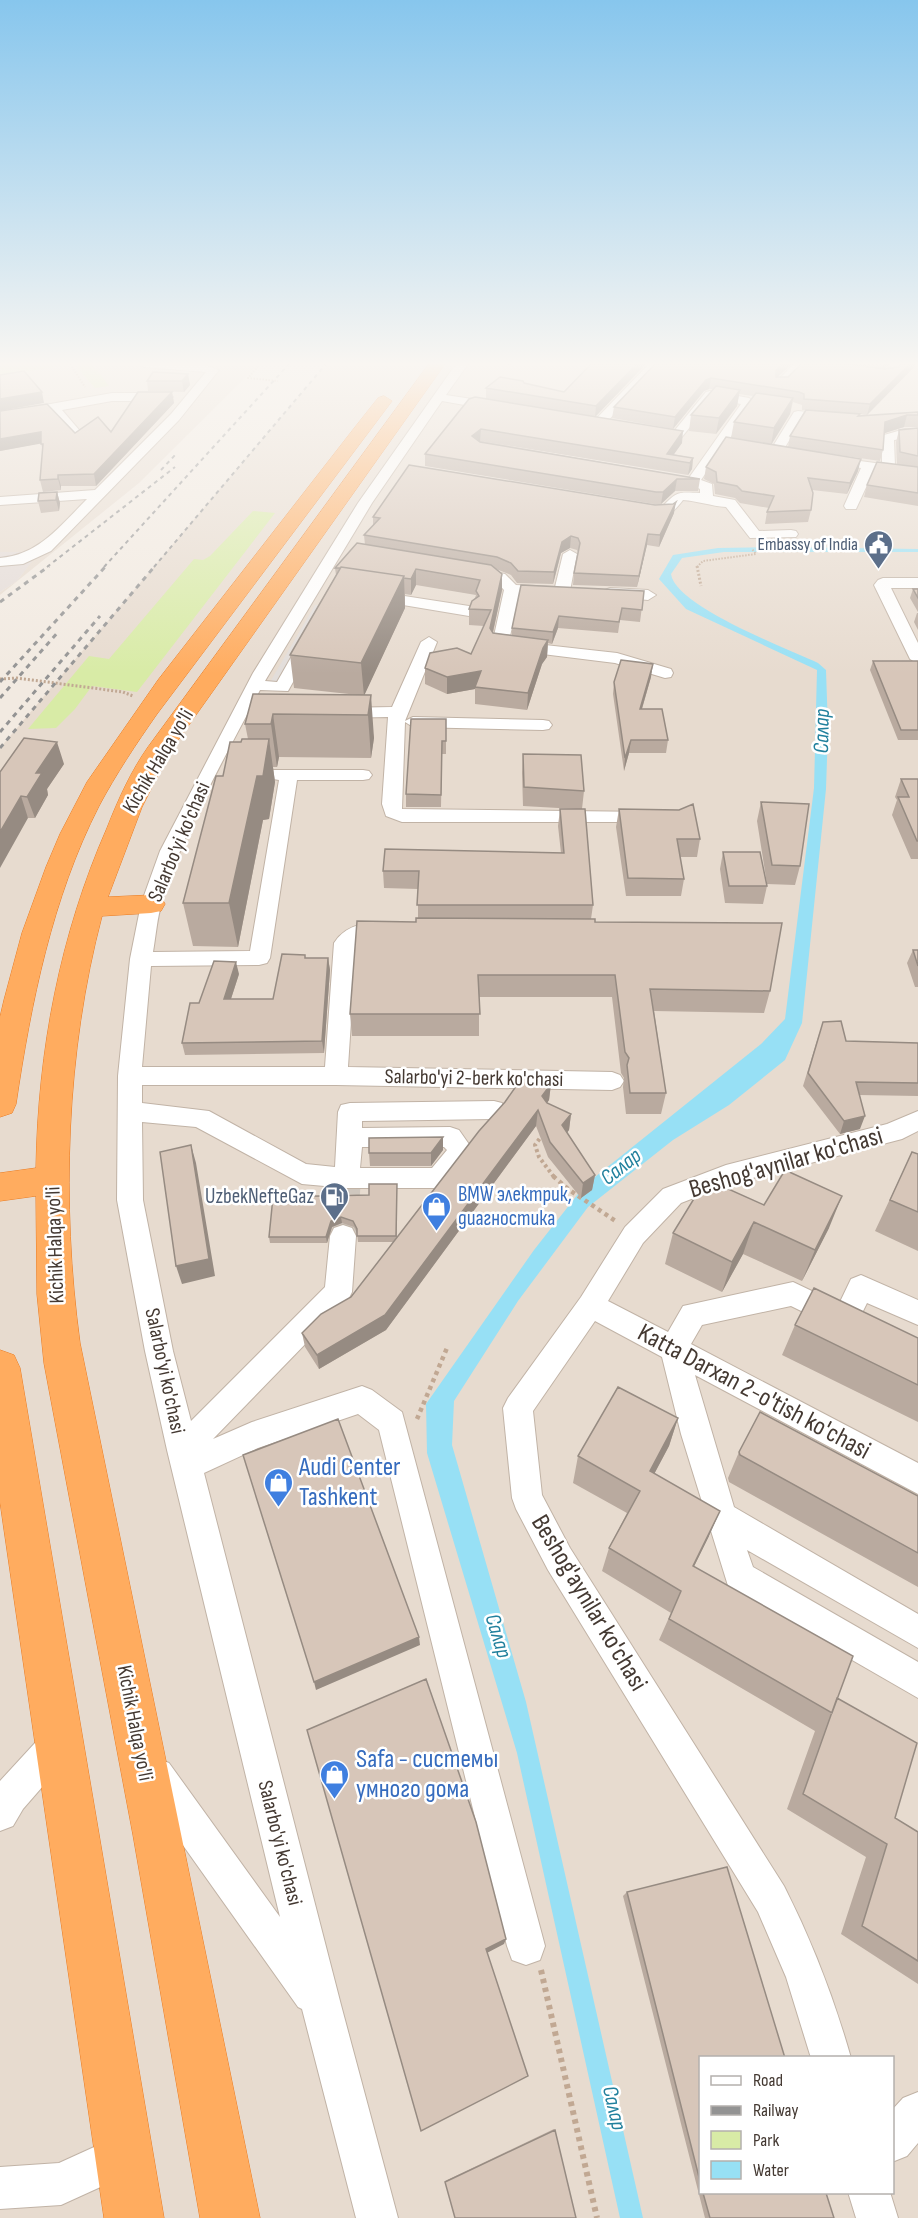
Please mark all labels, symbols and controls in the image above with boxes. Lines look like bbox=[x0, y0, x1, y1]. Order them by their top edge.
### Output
public building icon: Embassy of India bbox=[863, 528, 895, 570]
place label: Embassy of India bbox=[758, 534, 858, 555]
street label: Kichik Halqa yo'li bbox=[117, 704, 199, 818]
water label: Салар bbox=[808, 708, 836, 754]
street label: Salarbo'yi ko'chasi bbox=[143, 778, 215, 906]
street label: Salarbo'yi 2-berk ko'chasi bbox=[384, 1064, 564, 1092]
street label: Beshog'aynilar ko'chasi bbox=[686, 1121, 886, 1205]
water label: Салар bbox=[595, 1143, 647, 1191]
fuel station icon: UzbekNefteGaz bbox=[319, 1180, 351, 1222]
place label: BMW электрик, диагностика bbox=[458, 1182, 572, 1231]
place label: UzbekNefteGaz bbox=[205, 1184, 314, 1209]
street label: Kichik Halqa yo'li bbox=[40, 1186, 70, 1304]
shop icon: BMW электрик, диагностика bbox=[421, 1190, 453, 1232]
street label: Salarbo'yi ko'chasi bbox=[139, 1306, 191, 1436]
street label: Katta Darxan 2-o'tish ko'chasi bbox=[632, 1317, 876, 1467]
place label: Audi Center Tashkent bbox=[298, 1452, 401, 1513]
shop icon: Audi Center Tashkent bbox=[262, 1466, 294, 1508]
street label: Beshog'aynilar ko'chasi bbox=[524, 1509, 654, 1697]
water label: Салар bbox=[479, 1611, 517, 1661]
street label: Kichik Halqa yo'li bbox=[112, 1663, 158, 1783]
place label: Safa - системы умного дома bbox=[356, 1744, 498, 1805]
shop icon: Safa - системы умного дома bbox=[319, 1758, 351, 1800]
street label: Salarbo'yi ko'chasi bbox=[252, 1778, 308, 1908]
legend bbox=[699, 2056, 894, 2194]
text: Road bbox=[753, 2070, 783, 2091]
water label: Салар bbox=[596, 2083, 632, 2133]
text: Railway bbox=[753, 2100, 798, 2121]
text: Park bbox=[753, 2130, 779, 2151]
text: Water bbox=[753, 2160, 789, 2181]

